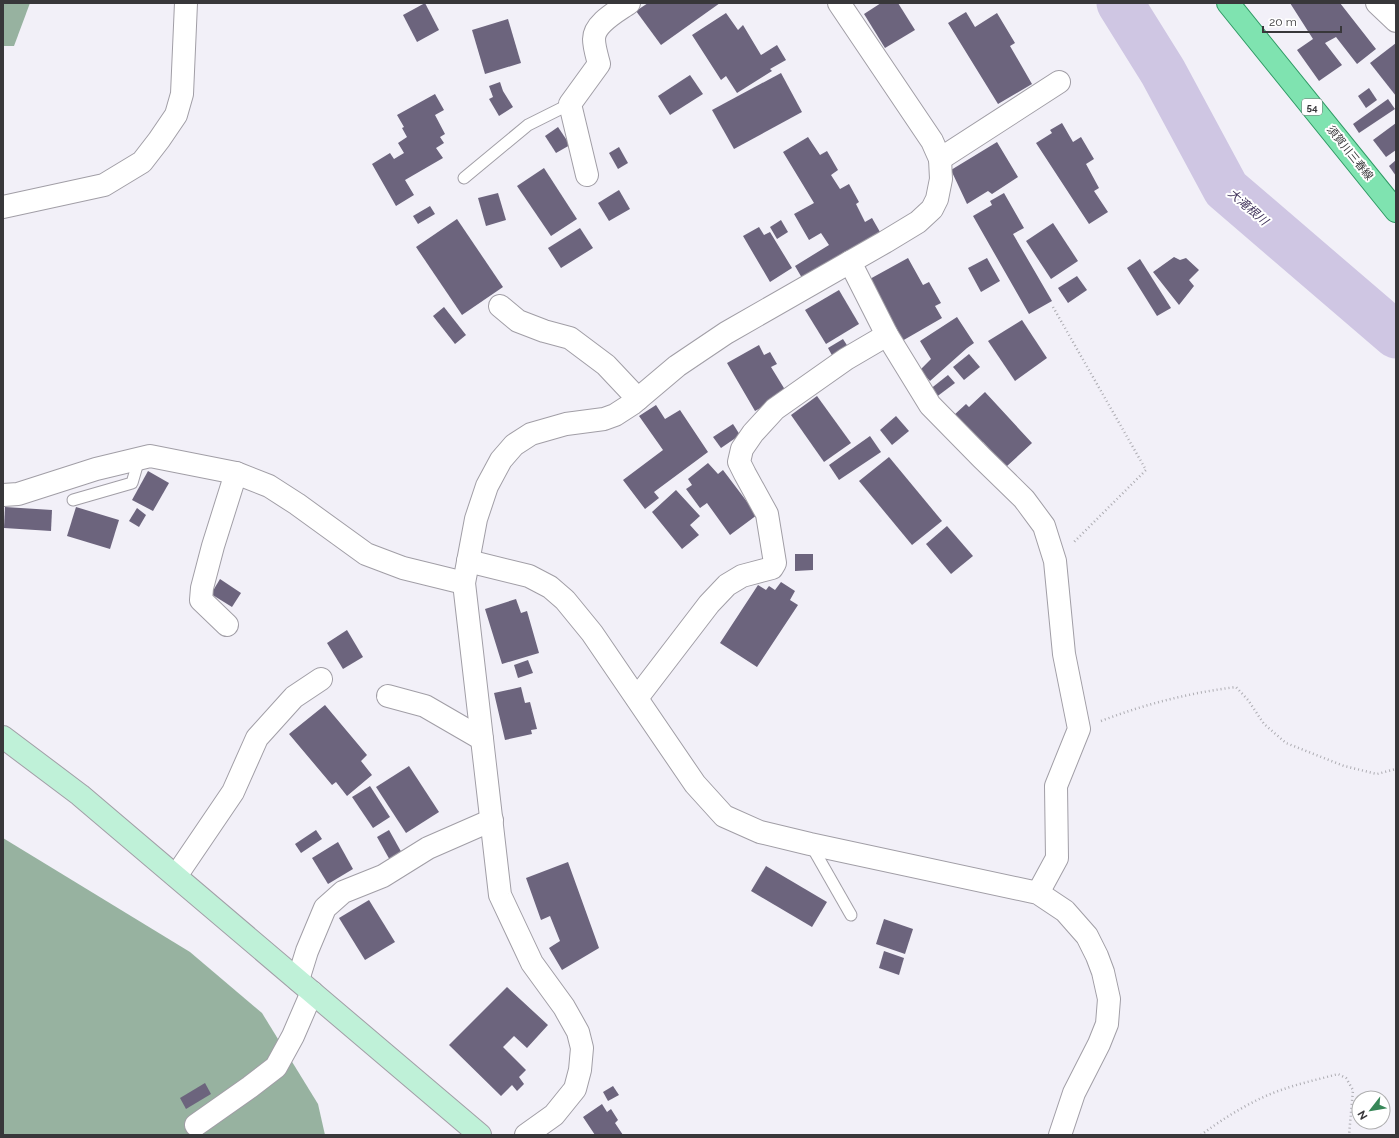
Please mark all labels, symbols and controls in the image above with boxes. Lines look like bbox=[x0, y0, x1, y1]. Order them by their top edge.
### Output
scale bar bbox=[1263, 8, 1341, 34]
text: 20 m bbox=[1269, 15, 1297, 29]
road number: 54 bbox=[1302, 99, 1322, 115]
street label: 須賀川三春線 bbox=[1324, 123, 1376, 183]
water label: 大滝根川 bbox=[1225, 186, 1272, 229]
north arrow bbox=[1351, 1090, 1391, 1130]
text: N bbox=[1355, 1108, 1371, 1122]

